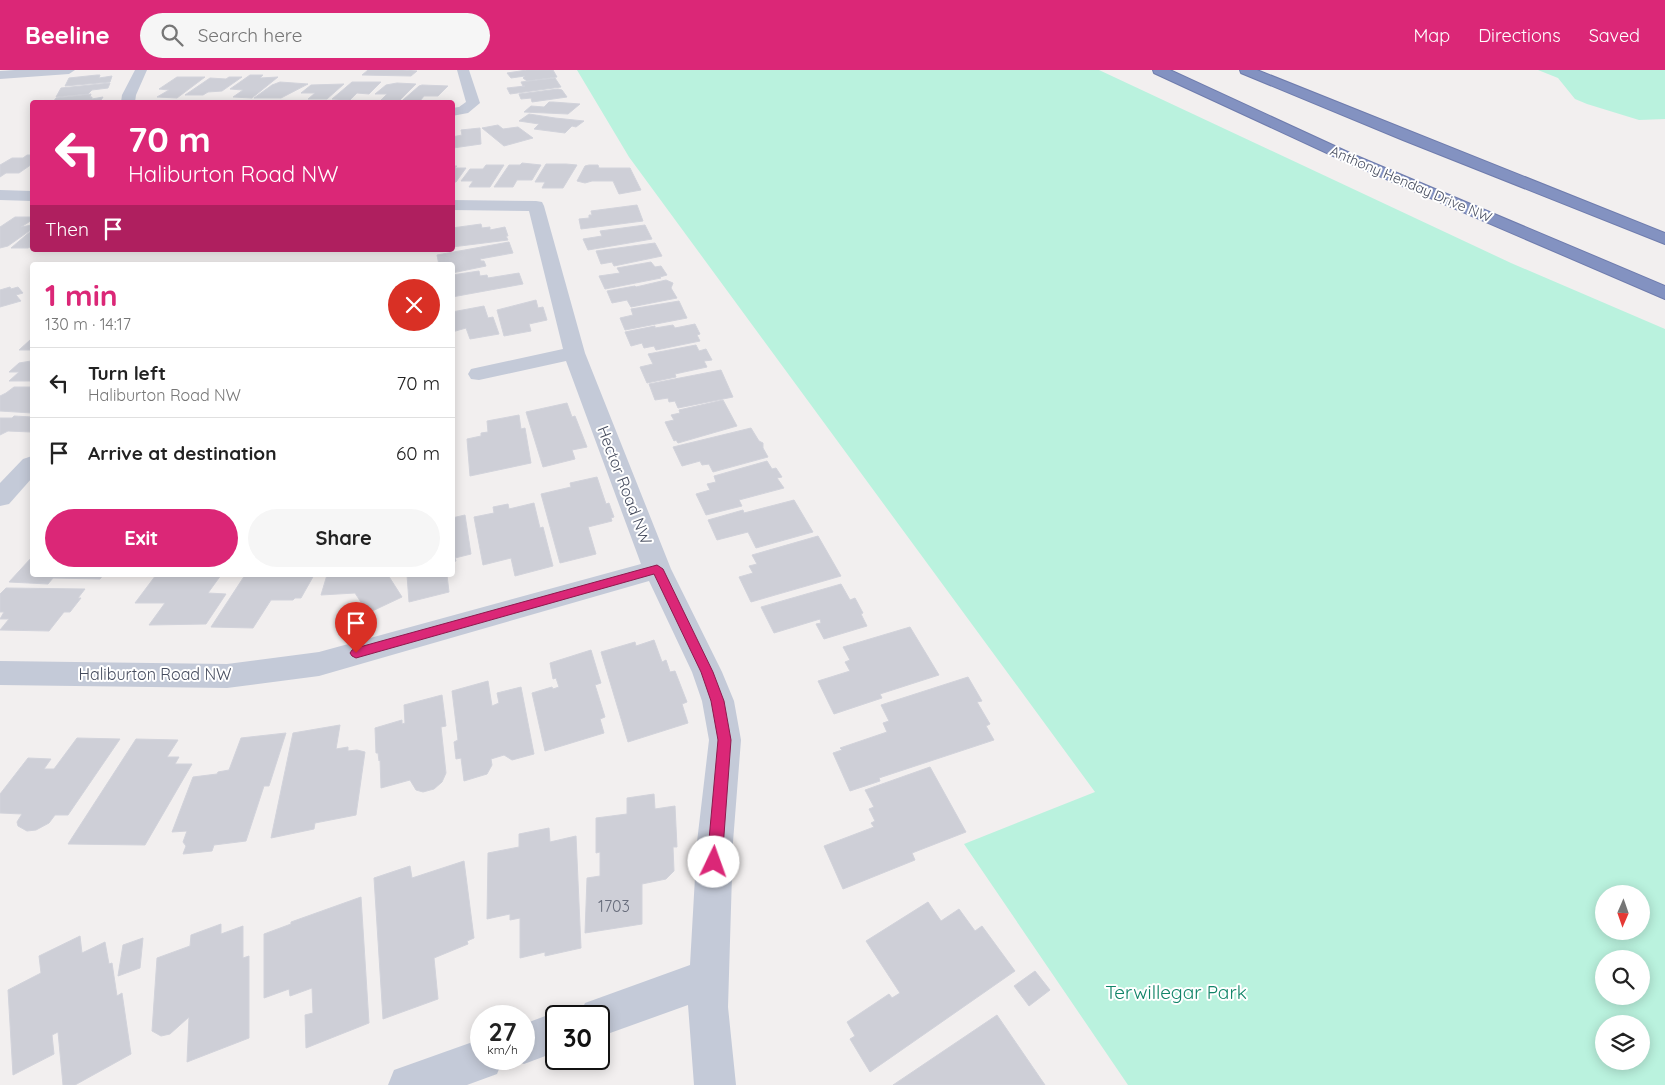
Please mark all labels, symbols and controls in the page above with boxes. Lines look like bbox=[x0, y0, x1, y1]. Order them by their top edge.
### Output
search box bbox=[140, 13, 490, 58]
text: Beeline bbox=[25, 20, 110, 50]
icon: search bbox=[158, 21, 186, 49]
text: Search here bbox=[198, 23, 303, 47]
text: Map bbox=[1413, 24, 1450, 47]
text: Directions bbox=[1478, 24, 1561, 47]
text: Saved bbox=[1589, 24, 1640, 47]
text: 70 m bbox=[128, 117, 211, 161]
icon: left bbox=[45, 120, 110, 185]
street label: Anthony Henday Drive NW bbox=[1327, 142, 1495, 226]
text: Haliburton Road NW bbox=[128, 160, 338, 188]
icon: arrive bbox=[99, 215, 127, 243]
text: Then bbox=[45, 217, 89, 241]
text: 1 min bbox=[45, 276, 118, 314]
button: close bbox=[388, 279, 440, 331]
text: 130 m · 14:17 bbox=[45, 314, 131, 334]
text: Turn left bbox=[88, 361, 166, 385]
icon: left bbox=[45, 369, 73, 397]
text: 70 m bbox=[396, 371, 440, 395]
text: Haliburton Road NW bbox=[88, 385, 241, 405]
street label: Hector Road NW bbox=[593, 423, 657, 547]
icon: arrive bbox=[45, 439, 73, 467]
text: Arrive at destination bbox=[88, 441, 277, 465]
text: 60 m bbox=[396, 441, 440, 465]
button: Exit bbox=[45, 509, 238, 567]
button: Share bbox=[248, 509, 440, 567]
pin bbox=[335, 602, 377, 653]
icon: arrive bbox=[342, 609, 370, 637]
street label: Haliburton Road NW bbox=[78, 664, 232, 684]
position arrow bbox=[687, 835, 739, 887]
north arrow bbox=[1595, 885, 1650, 940]
map controls bbox=[1595, 885, 1650, 1070]
house number: 1703 bbox=[598, 896, 630, 916]
button: search bbox=[1595, 950, 1650, 1005]
park label: Terwillegar Park bbox=[1105, 980, 1247, 1004]
speed limit sign: 30 bbox=[545, 1005, 610, 1070]
button: layers bbox=[1595, 1015, 1650, 1070]
text: 27 bbox=[489, 1016, 516, 1047]
text: km/h bbox=[487, 1042, 518, 1057]

